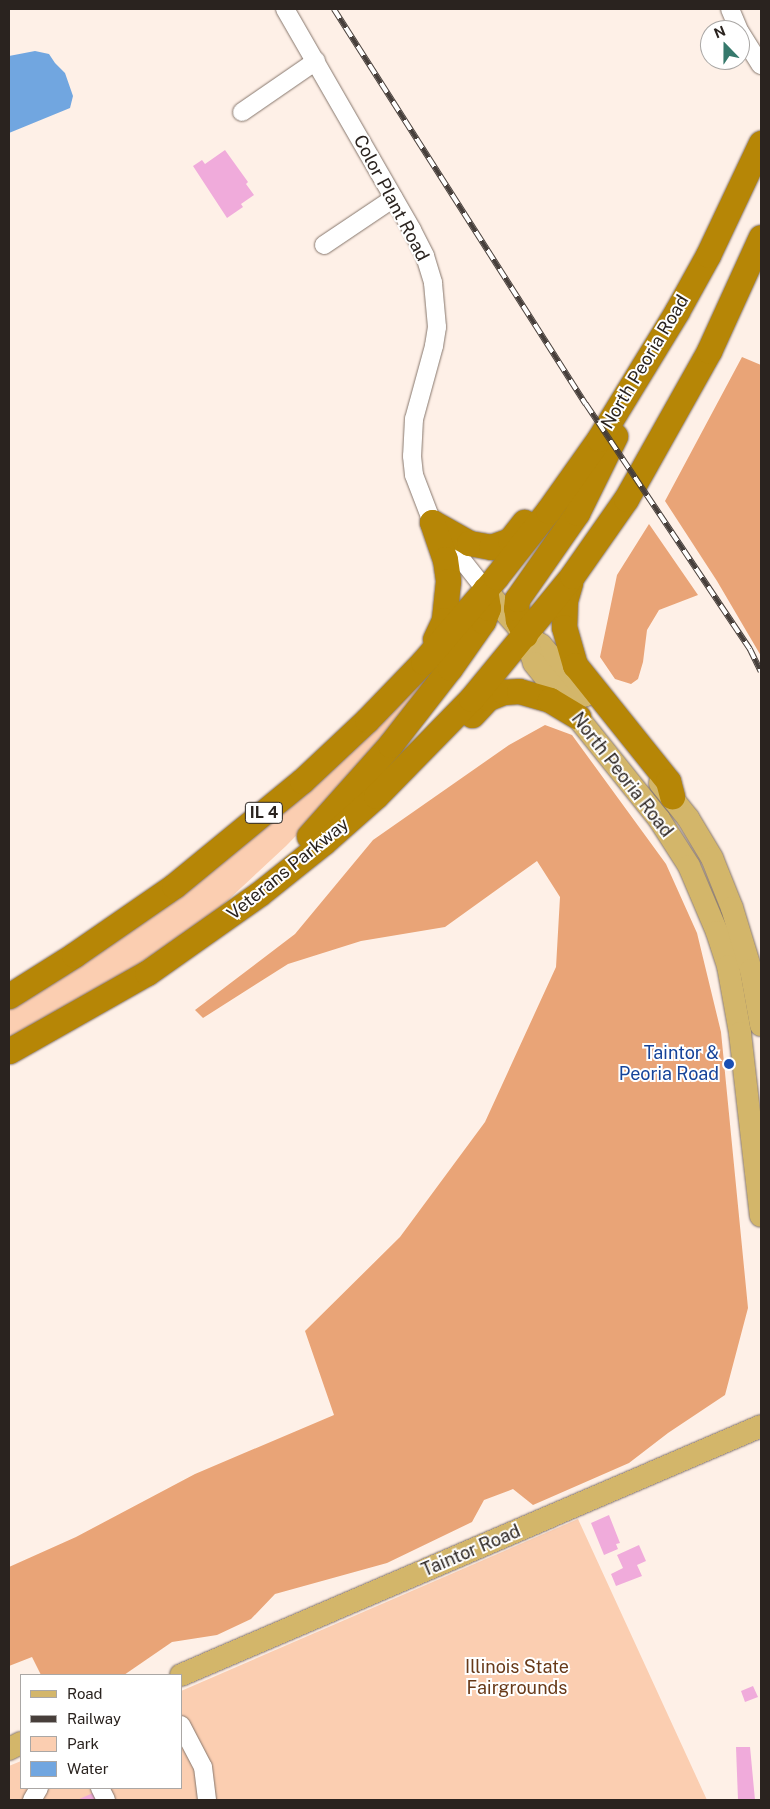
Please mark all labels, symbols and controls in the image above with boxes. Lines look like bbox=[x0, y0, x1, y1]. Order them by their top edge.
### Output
north arrow bbox=[700, 20, 750, 70]
text: N bbox=[712, 23, 728, 41]
street label: Color Plant Road bbox=[349, 131, 433, 265]
street label: North Peoria Road bbox=[597, 291, 693, 433]
street label: North Peoria Road bbox=[567, 708, 677, 842]
road number: IL 4 bbox=[244, 800, 284, 826]
street label: Veterans Parkway bbox=[223, 813, 353, 925]
place label: Taintor & Peoria Road bbox=[619, 1043, 719, 1086]
marker: Taintor & Peoria Road bbox=[723, 1058, 735, 1070]
street label: Taintor Road bbox=[418, 1521, 524, 1581]
park label: Illinois State Fairgrounds bbox=[465, 1657, 569, 1700]
legend bbox=[20, 1674, 182, 1789]
text: Road bbox=[67, 1685, 103, 1702]
text: Railway bbox=[67, 1710, 121, 1727]
text: Park bbox=[67, 1735, 99, 1752]
text: Water bbox=[67, 1760, 109, 1777]

